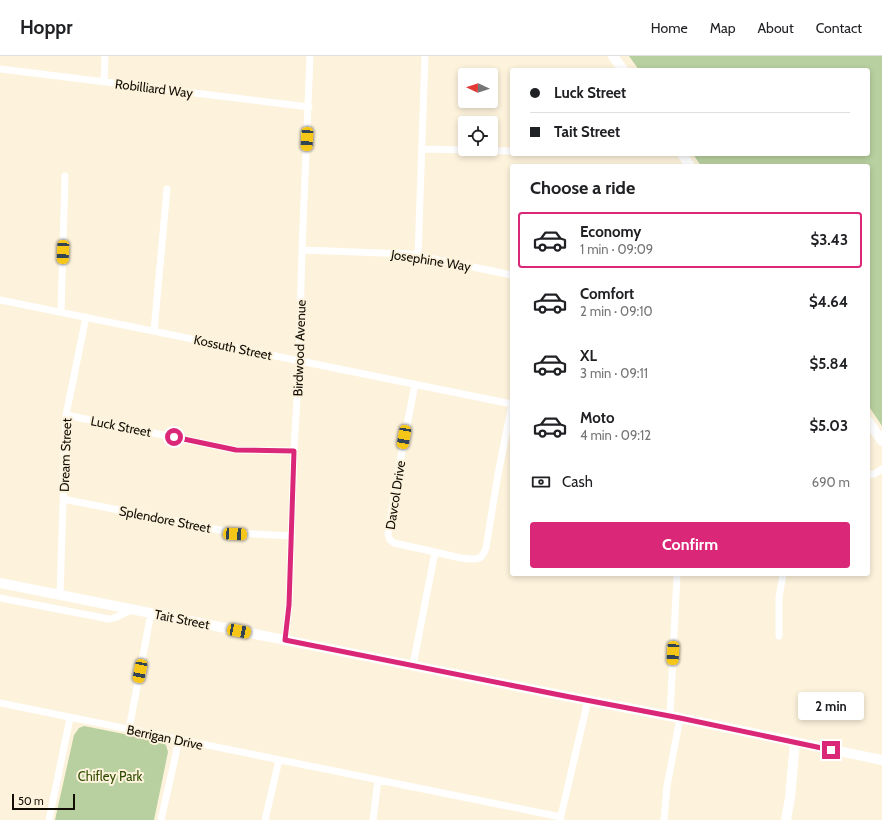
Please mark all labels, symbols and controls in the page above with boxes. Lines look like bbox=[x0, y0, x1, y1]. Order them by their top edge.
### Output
text: Hoppr bbox=[20, 16, 72, 39]
text: Home bbox=[651, 19, 688, 37]
text: Map bbox=[710, 19, 735, 37]
text: About bbox=[757, 19, 794, 37]
text: Contact bbox=[816, 19, 862, 37]
north arrow bbox=[458, 68, 498, 108]
map controls bbox=[458, 68, 498, 156]
street label: Robilliard Way bbox=[114, 75, 194, 101]
text: Luck Street bbox=[554, 84, 626, 102]
button: locate bbox=[458, 116, 498, 156]
text: Tait Street bbox=[554, 123, 620, 141]
car bbox=[300, 127, 314, 151]
text: Choose a ride bbox=[530, 177, 635, 199]
icon: car bbox=[532, 222, 568, 258]
text: Economy bbox=[580, 223, 641, 241]
text: $3.43 bbox=[810, 231, 848, 249]
car bbox=[57, 240, 69, 264]
text: 1 min · 09:09 bbox=[580, 241, 653, 257]
street label: Josephine Way bbox=[389, 246, 472, 274]
icon: car bbox=[532, 284, 568, 320]
text: Comfort bbox=[580, 285, 634, 303]
text: $4.64 bbox=[809, 293, 848, 311]
street label: Birdwood Avenue bbox=[289, 299, 309, 397]
text: 2 min · 09:10 bbox=[580, 303, 653, 319]
street label: Kossuth Street bbox=[193, 331, 274, 363]
icon: car bbox=[532, 346, 568, 382]
text: XL bbox=[580, 347, 597, 365]
text: $5.84 bbox=[810, 355, 848, 373]
text: 3 min · 09:11 bbox=[580, 365, 648, 381]
icon: car bbox=[532, 408, 568, 444]
text: Moto bbox=[580, 409, 614, 427]
street label: Luck Street bbox=[89, 412, 153, 440]
street label: Dream Street bbox=[56, 417, 74, 492]
text: $5.03 bbox=[809, 417, 848, 435]
car bbox=[396, 424, 412, 450]
text: 4 min · 09:12 bbox=[580, 427, 651, 443]
route start bbox=[165, 428, 183, 446]
street label: Davcol Drive bbox=[382, 459, 408, 531]
icon: cash bbox=[530, 471, 552, 493]
text: Cash bbox=[562, 473, 593, 491]
text: 690 m bbox=[812, 474, 850, 490]
street label: Splendore Street bbox=[118, 502, 213, 536]
button: Confirm bbox=[530, 522, 850, 568]
car bbox=[223, 527, 247, 541]
street label: Tait Street bbox=[153, 606, 212, 632]
car bbox=[226, 623, 252, 639]
car bbox=[666, 641, 680, 665]
car bbox=[132, 658, 148, 684]
callout: 2 min bbox=[798, 692, 864, 720]
text: 2 min bbox=[815, 698, 847, 714]
street label: Berrigan Drive bbox=[125, 721, 205, 753]
route end bbox=[822, 741, 840, 759]
park label: Chifley Park bbox=[78, 768, 142, 784]
scale bar bbox=[12, 792, 75, 811]
text: 50 m bbox=[18, 794, 44, 808]

